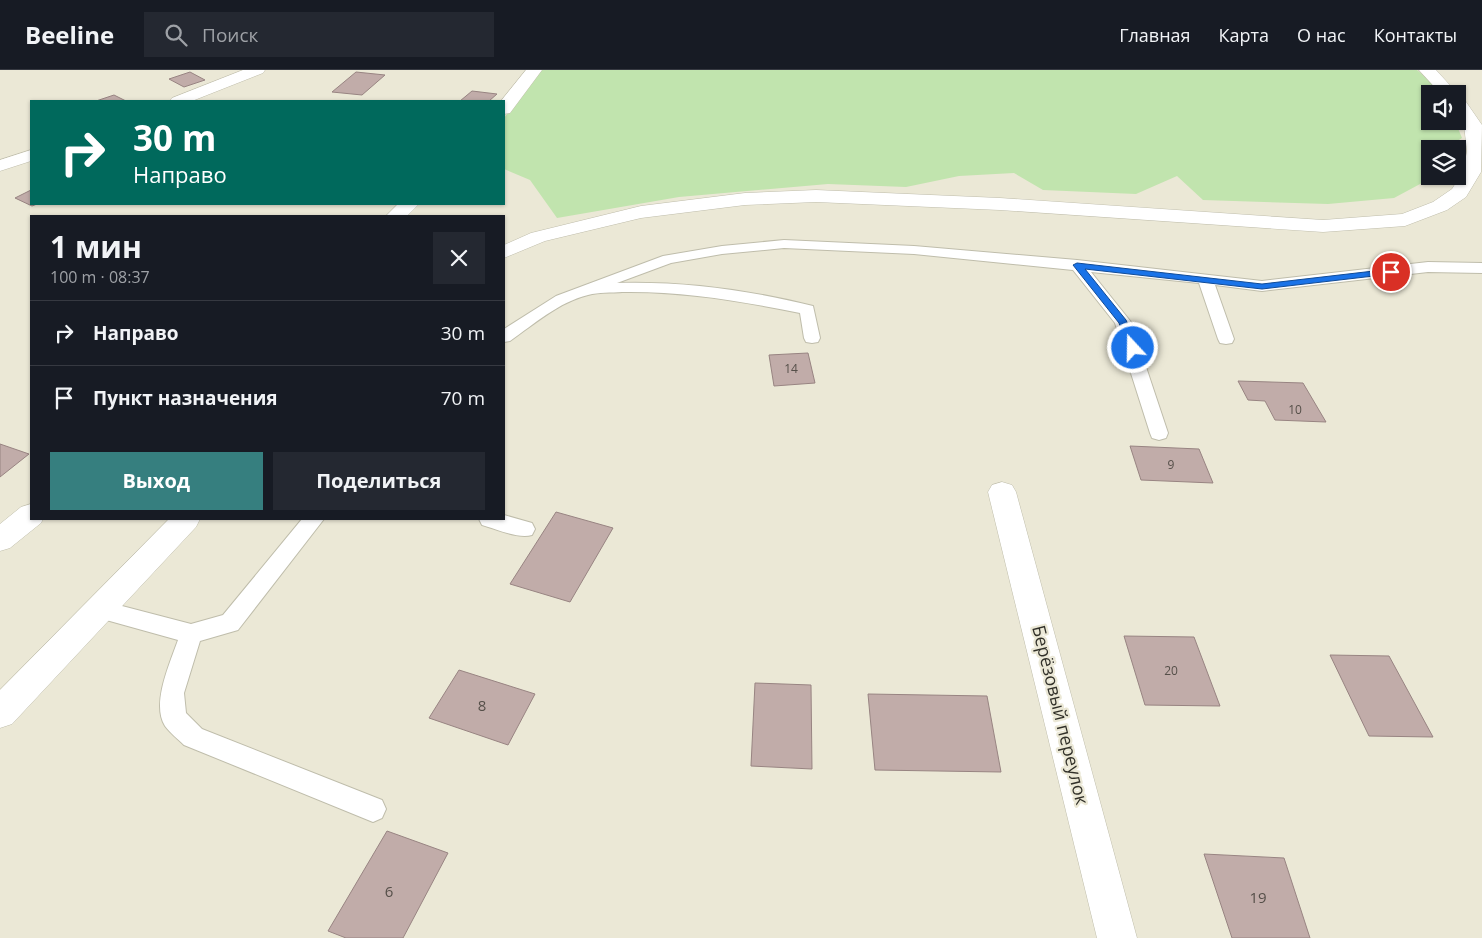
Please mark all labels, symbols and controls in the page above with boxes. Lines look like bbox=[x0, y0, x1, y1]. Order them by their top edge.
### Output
search box bbox=[144, 12, 494, 57]
text: Beeline bbox=[25, 18, 114, 51]
icon: search bbox=[162, 21, 190, 49]
text: Поиск bbox=[202, 22, 258, 48]
text: Главная bbox=[1119, 23, 1191, 47]
text: Карта bbox=[1219, 23, 1269, 47]
text: О нас bbox=[1297, 23, 1346, 47]
text: Контакты bbox=[1374, 23, 1457, 47]
map controls bbox=[1421, 85, 1466, 185]
button: sound bbox=[1421, 85, 1466, 130]
text: 30 m bbox=[133, 114, 216, 161]
icon: right bbox=[50, 120, 115, 185]
button: layers bbox=[1421, 140, 1466, 185]
text: Направо bbox=[133, 159, 227, 189]
text: 1 мин bbox=[50, 226, 142, 267]
button: close bbox=[433, 232, 485, 284]
pin bbox=[1370, 251, 1412, 293]
icon: arrive bbox=[1377, 258, 1405, 286]
text: 100 m · 08:37 bbox=[50, 266, 150, 288]
icon: right bbox=[50, 319, 78, 347]
text: Направо bbox=[93, 320, 179, 346]
text: 30 m bbox=[441, 320, 485, 346]
position arrow bbox=[1106, 321, 1158, 373]
house number: 14 bbox=[784, 360, 798, 377]
icon: arrive bbox=[50, 384, 78, 412]
text: Пункт назначения bbox=[93, 385, 278, 411]
text: 70 m bbox=[441, 385, 485, 411]
house number: 10 bbox=[1288, 401, 1302, 418]
button: Выход bbox=[50, 452, 263, 510]
button: Поделиться bbox=[273, 452, 485, 510]
house number: 9 bbox=[1168, 456, 1175, 473]
street label: Берёзовый переулок bbox=[1027, 623, 1095, 808]
house number: 20 bbox=[1164, 662, 1178, 679]
house number: 8 bbox=[478, 695, 486, 715]
house number: 6 bbox=[385, 881, 393, 901]
house number: 19 bbox=[1249, 887, 1267, 907]

